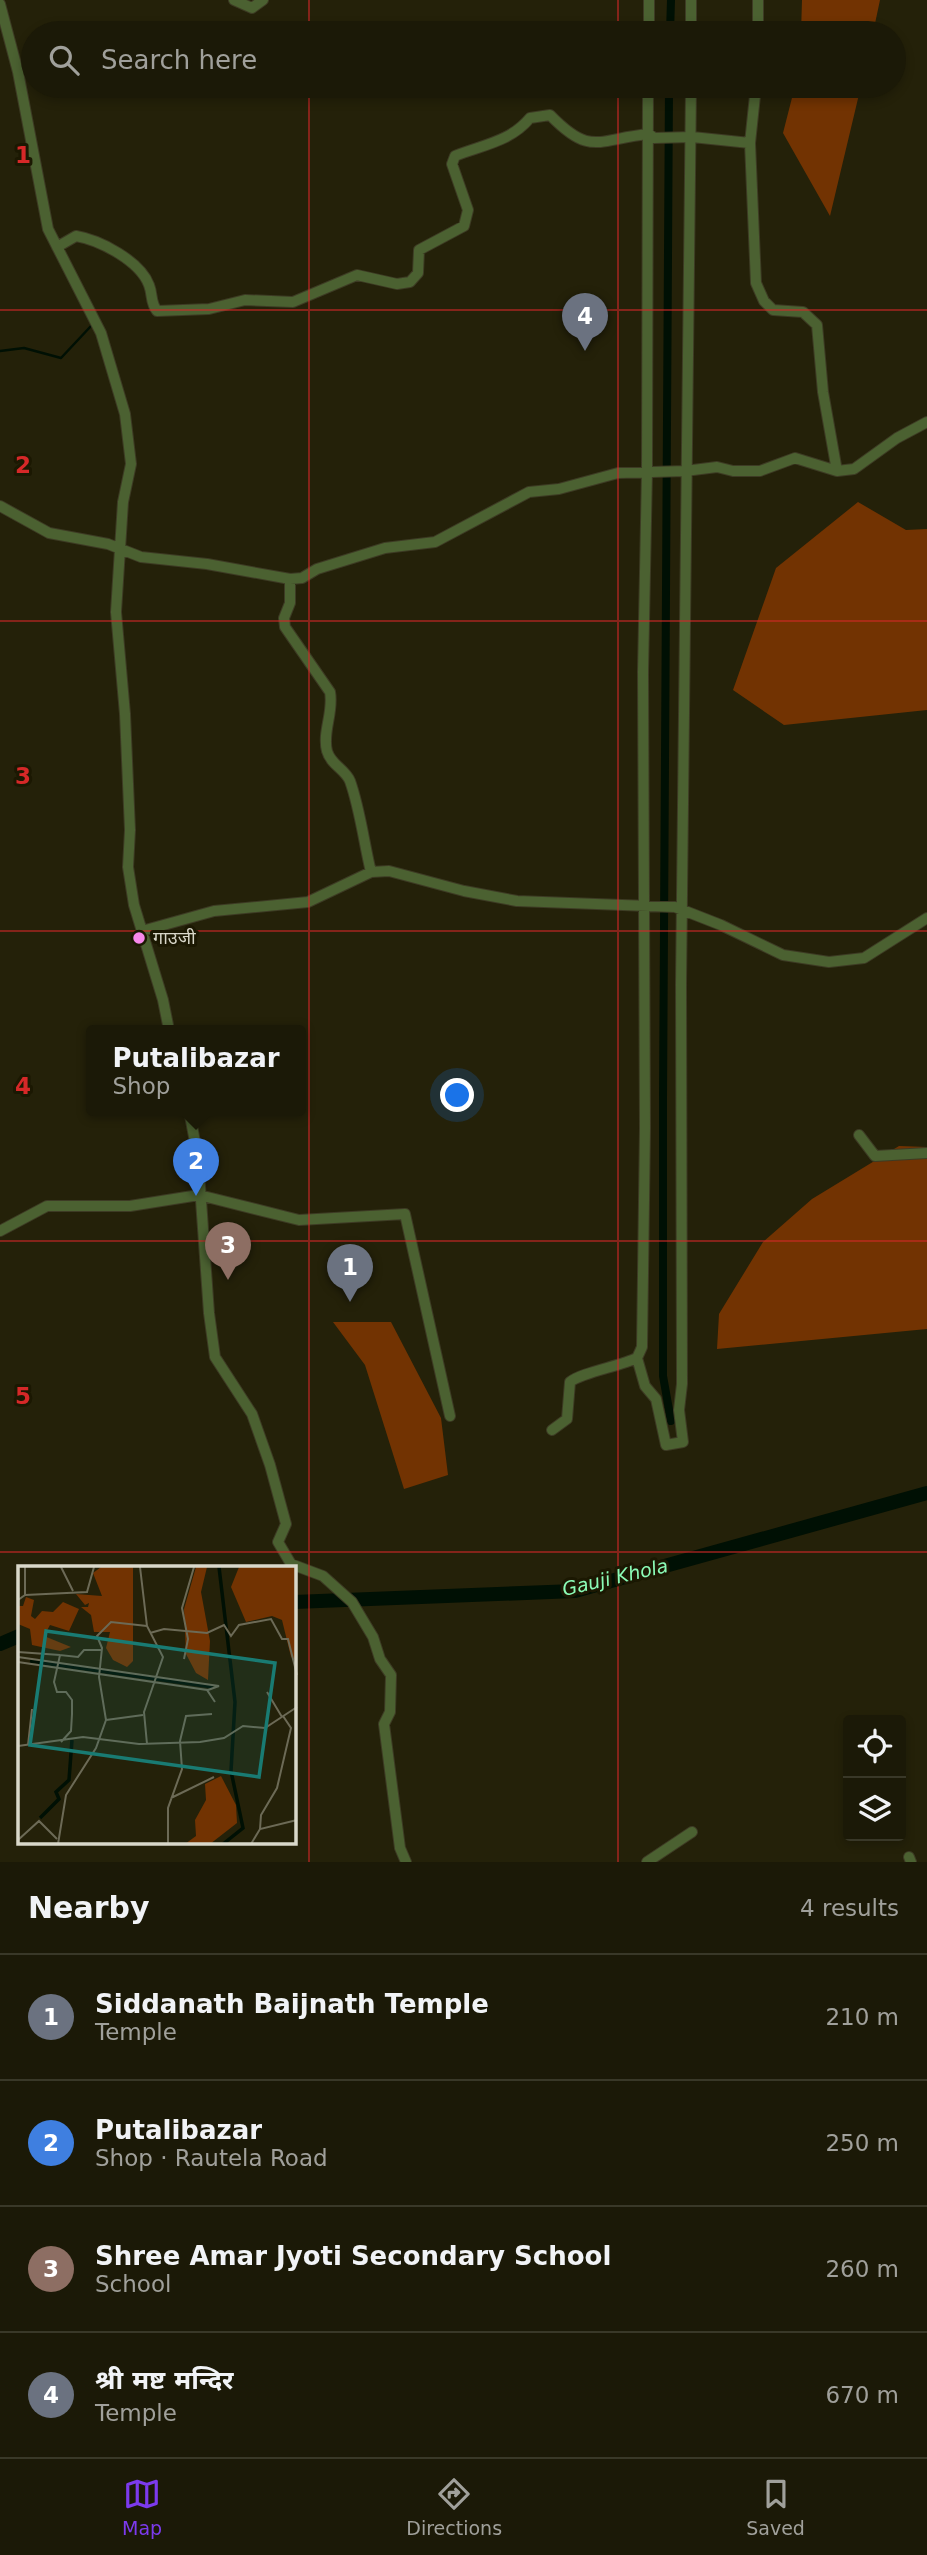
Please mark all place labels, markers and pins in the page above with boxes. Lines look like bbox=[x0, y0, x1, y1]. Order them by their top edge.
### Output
pin: 4 bbox=[562, 293, 608, 351]
place label: गाउजी bbox=[153, 927, 196, 948]
marker: गाउजी bbox=[131, 930, 147, 946]
pin: 2 bbox=[173, 1138, 219, 1196]
pin: 3 bbox=[205, 1222, 251, 1280]
pin: 1 bbox=[327, 1244, 373, 1302]

